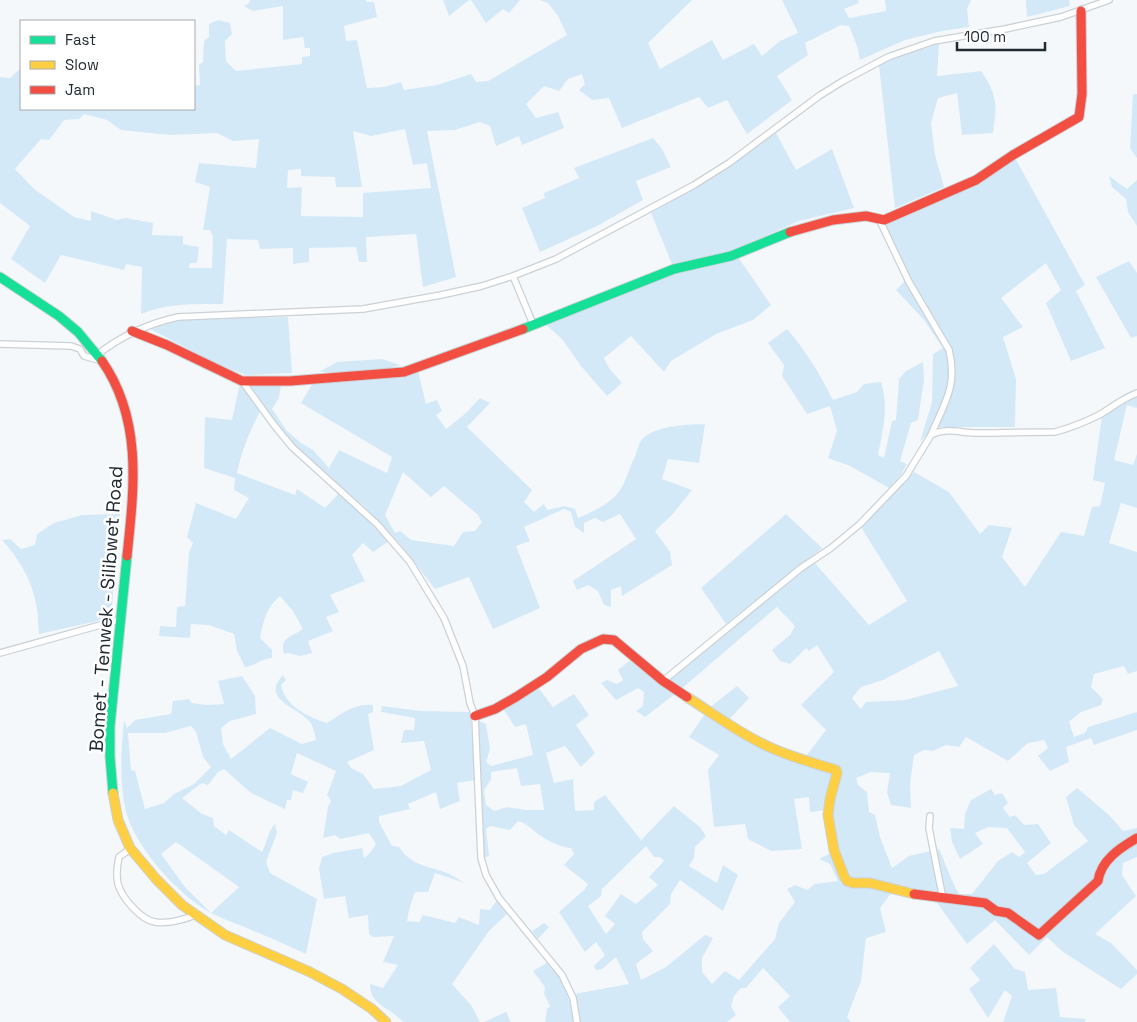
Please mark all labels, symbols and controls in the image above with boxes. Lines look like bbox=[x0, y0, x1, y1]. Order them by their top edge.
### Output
legend bbox=[20, 20, 195, 110]
scale bar bbox=[957, 20, 1044, 52]
text: 100 m bbox=[964, 27, 1006, 46]
text: Fast bbox=[65, 30, 96, 49]
text: Slow bbox=[65, 55, 99, 74]
text: Jam bbox=[65, 80, 95, 99]
street label: Bomet - Tenwek - Silibwet Road bbox=[84, 465, 128, 753]

